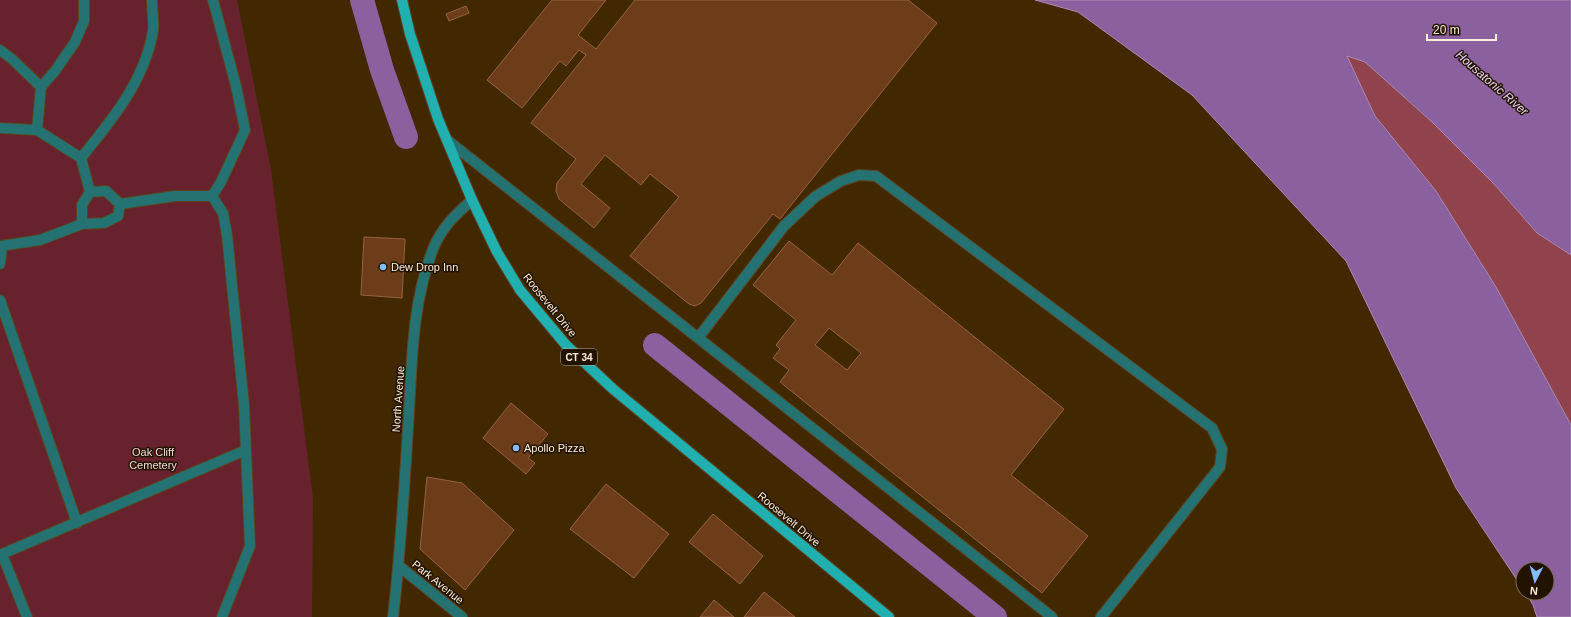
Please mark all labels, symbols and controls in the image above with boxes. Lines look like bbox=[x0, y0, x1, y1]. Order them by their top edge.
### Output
scale bar bbox=[1427, 16, 1496, 42]
text: 20 m bbox=[1433, 23, 1460, 37]
water label: Housatonic River bbox=[1453, 48, 1532, 119]
place label: Dew Drop Inn bbox=[391, 261, 458, 273]
marker: Dew Drop Inn bbox=[378, 262, 388, 272]
street label: Roosevelt Drive bbox=[521, 271, 579, 339]
road number: CT 34 bbox=[561, 349, 597, 365]
street label: North Avenue bbox=[390, 365, 406, 433]
place label: Apollo Pizza bbox=[524, 442, 585, 454]
marker: Apollo Pizza bbox=[511, 443, 521, 453]
park label: Oak Cliff Cemetery bbox=[129, 446, 177, 471]
street label: Roosevelt Drive bbox=[755, 489, 823, 549]
street label: Park Avenue bbox=[410, 558, 466, 606]
north arrow bbox=[1515, 561, 1555, 601]
text: N bbox=[1529, 585, 1539, 597]

